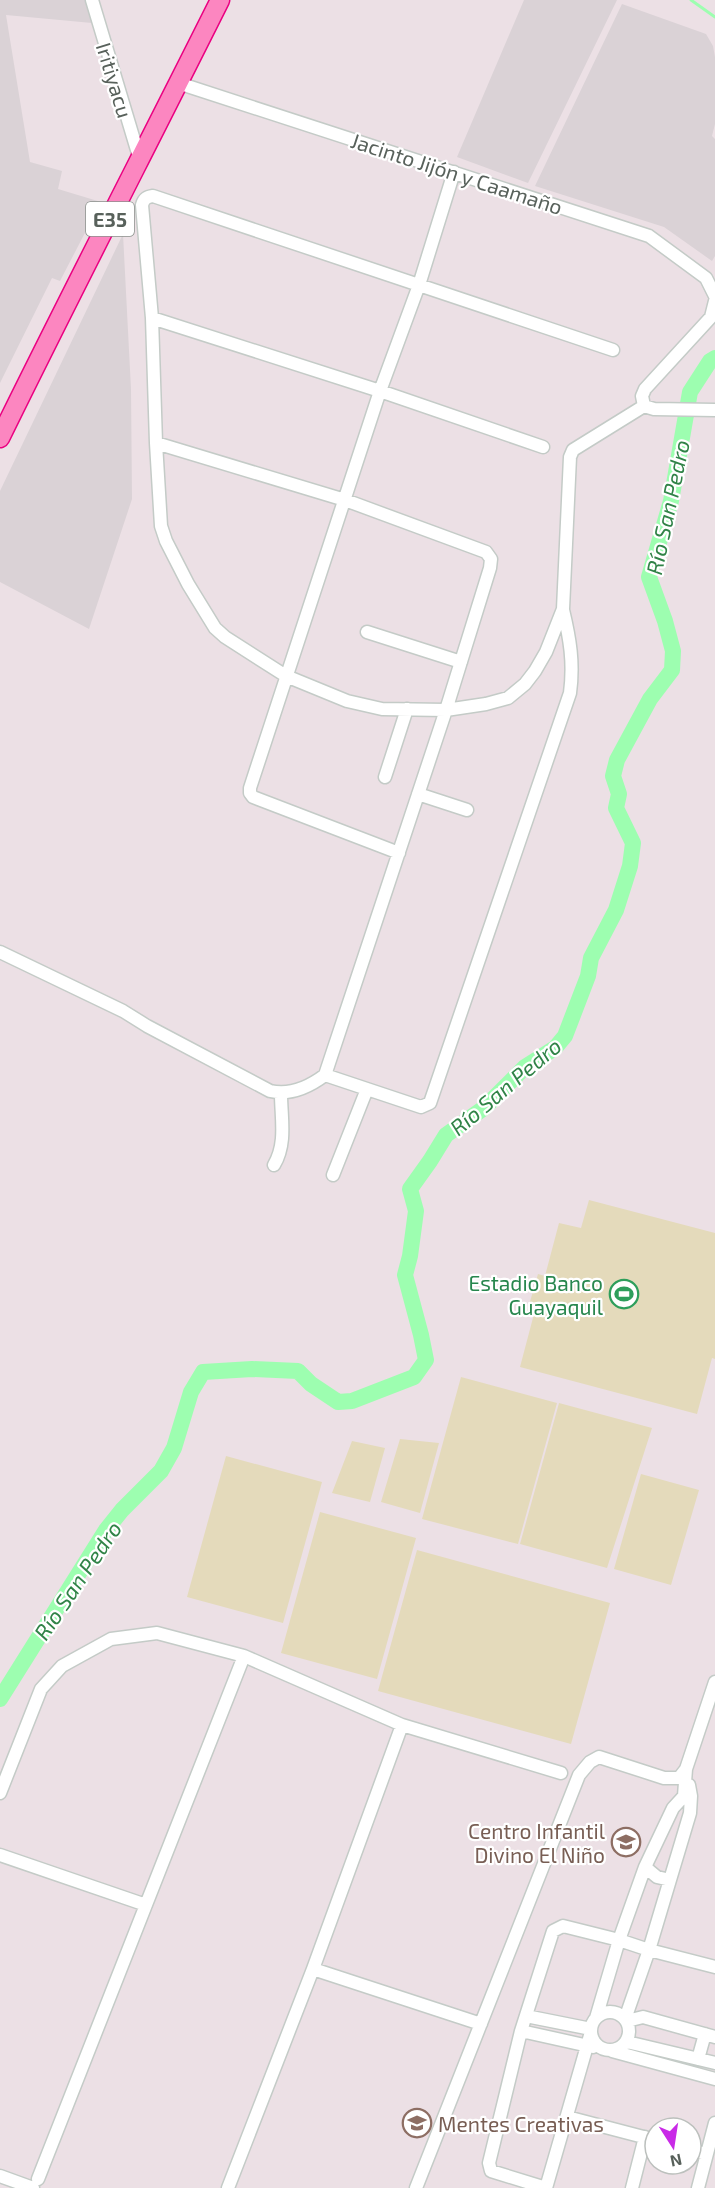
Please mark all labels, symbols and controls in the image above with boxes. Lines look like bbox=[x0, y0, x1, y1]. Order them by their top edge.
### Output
street label: Iritiyacu bbox=[92, 39, 138, 121]
street label: Jacinto Jijón y Caamaño bbox=[348, 127, 566, 220]
road number: E35 bbox=[86, 202, 134, 236]
water label: Río San Pedro bbox=[640, 437, 694, 577]
water label: Río San Pedro bbox=[444, 1032, 566, 1140]
place label: Estadio Banco Guayaquil bbox=[468, 1270, 604, 1319]
sports icon: Estadio Banco Guayaquil bbox=[608, 1278, 640, 1310]
water label: Río San Pedro bbox=[28, 1516, 126, 1644]
place label: Centro Infantil Divino El Niño bbox=[468, 1818, 606, 1867]
school or university icon: Centro Infantil Divino El Niño bbox=[610, 1826, 642, 1858]
school or university icon: Mentes Creativas bbox=[401, 2107, 433, 2139]
place label: Mentes Creativas bbox=[438, 2111, 604, 2136]
north arrow bbox=[643, 2116, 703, 2176]
text: N bbox=[669, 2151, 684, 2172]

